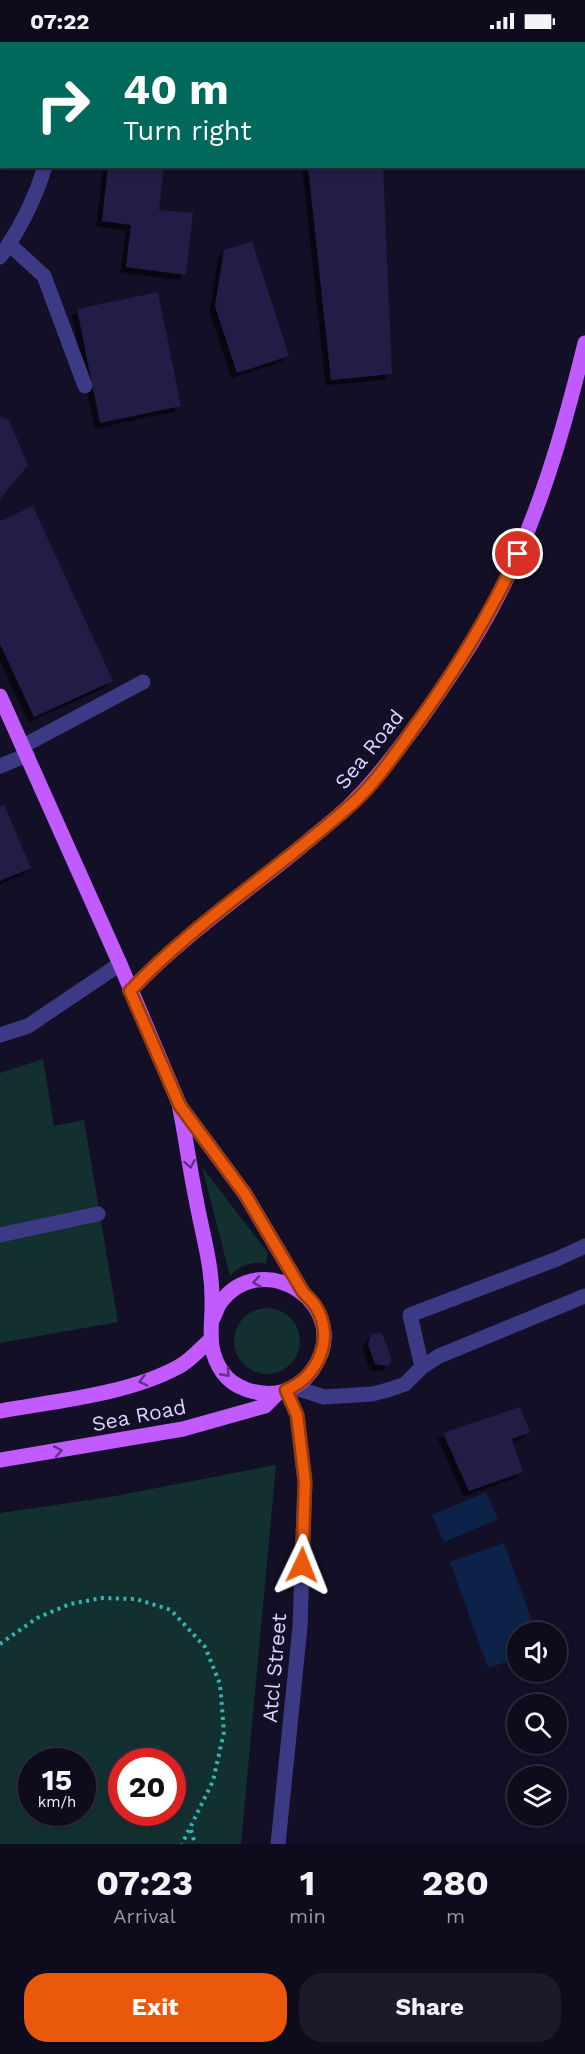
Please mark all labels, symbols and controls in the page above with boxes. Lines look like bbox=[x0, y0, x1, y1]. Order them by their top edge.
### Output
text: 07:22 bbox=[30, 9, 89, 34]
text: 40 m bbox=[123, 65, 229, 114]
icon: right bbox=[24, 66, 102, 144]
text: Turn right bbox=[123, 115, 252, 147]
pin bbox=[492, 528, 543, 579]
icon: arrive bbox=[501, 537, 534, 570]
street label: Sea Road bbox=[329, 704, 409, 794]
one-way arrow bbox=[183, 1159, 196, 1169]
one-way arrow bbox=[252, 1275, 262, 1288]
one-way arrow bbox=[219, 1367, 230, 1377]
one-way arrow bbox=[139, 1374, 149, 1387]
street label: Sea Road bbox=[90, 1394, 188, 1436]
one-way arrow bbox=[52, 1445, 62, 1458]
position arrow bbox=[270, 1533, 334, 1597]
street label: Atcl Street bbox=[257, 1612, 291, 1724]
map controls bbox=[507, 1622, 567, 1826]
button: sound bbox=[507, 1622, 567, 1682]
button: search bbox=[507, 1694, 567, 1754]
speed limit sign: 20 bbox=[108, 1748, 186, 1826]
text: 15 bbox=[42, 1762, 72, 1797]
button: layers bbox=[507, 1766, 567, 1826]
text: km/h bbox=[38, 1793, 76, 1811]
text: 07:23 bbox=[96, 1862, 193, 1904]
text: 1 bbox=[300, 1862, 315, 1904]
text: 280 bbox=[422, 1862, 489, 1904]
text: Arrival bbox=[113, 1904, 176, 1928]
text: min bbox=[289, 1904, 326, 1928]
text: m bbox=[446, 1904, 465, 1928]
button: Exit bbox=[24, 1973, 287, 2042]
button: Share bbox=[299, 1973, 561, 2042]

